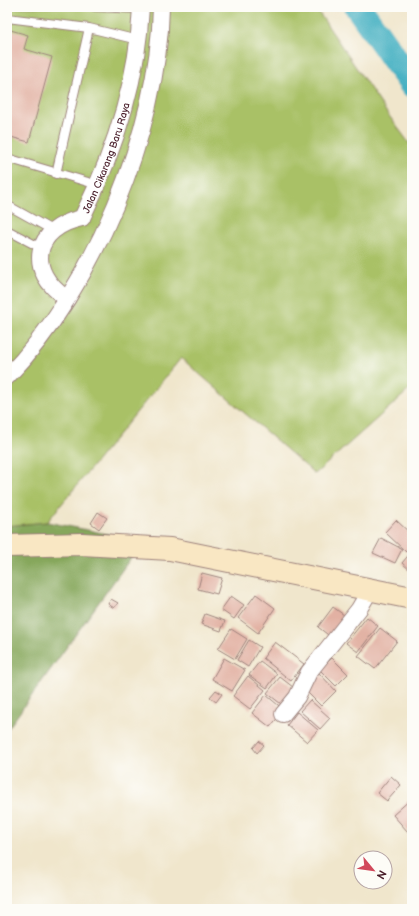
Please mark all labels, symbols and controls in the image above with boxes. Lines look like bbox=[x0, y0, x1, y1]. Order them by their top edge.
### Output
street label: Jalan Cikarang Baru Raya bbox=[80, 101, 133, 215]
north arrow bbox=[353, 850, 393, 890]
text: N bbox=[374, 868, 389, 881]

